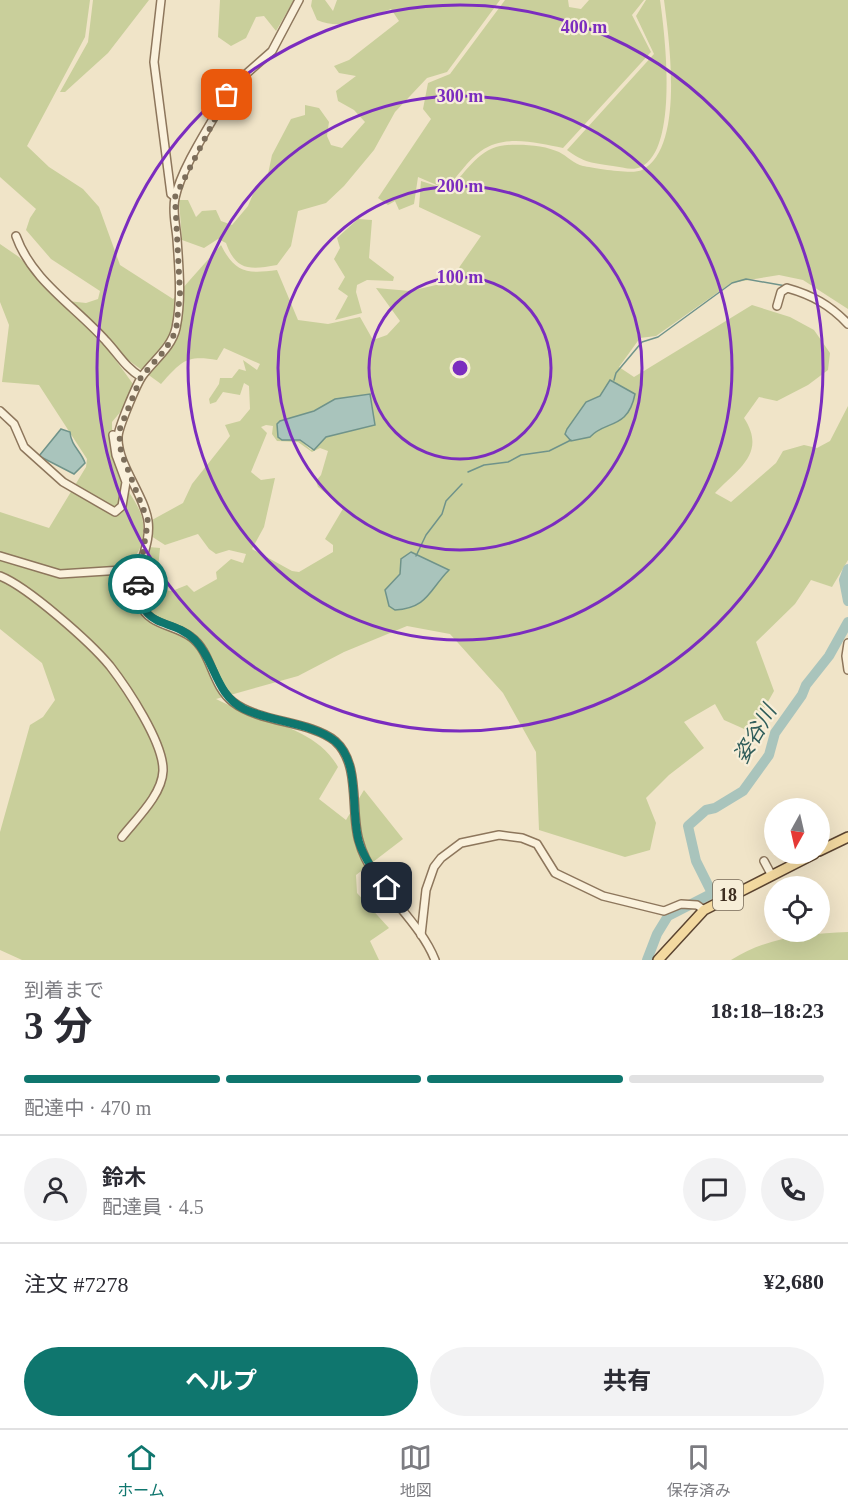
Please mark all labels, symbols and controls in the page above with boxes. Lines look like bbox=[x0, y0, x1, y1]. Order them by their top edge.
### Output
text: 400 m bbox=[561, 17, 607, 37]
pin bbox=[201, 69, 252, 120]
icon: bag bbox=[210, 78, 243, 111]
text: 300 m bbox=[437, 86, 483, 106]
text: 200 m bbox=[437, 176, 483, 196]
text: 100 m bbox=[437, 267, 483, 287]
centre of rings bbox=[450, 358, 470, 378]
courier bbox=[108, 554, 168, 614]
icon: car bbox=[122, 568, 155, 601]
water label: 姿谷川 bbox=[729, 699, 782, 767]
north arrow bbox=[764, 798, 830, 864]
map controls bbox=[764, 798, 830, 942]
pin bbox=[361, 862, 412, 913]
icon: home bbox=[370, 871, 403, 904]
button: locate bbox=[764, 876, 830, 942]
road number: 18 bbox=[713, 880, 743, 910]
text: 到着まで bbox=[24, 979, 104, 1001]
text: 18:18–18:23 bbox=[710, 998, 824, 1023]
text: 3 分 bbox=[24, 1004, 92, 1047]
text: 配達中 · 470 m bbox=[24, 1097, 151, 1119]
button: person bbox=[24, 1158, 87, 1221]
button: chat bbox=[683, 1158, 746, 1221]
button: phone bbox=[761, 1158, 824, 1221]
text: 鈴木 bbox=[102, 1165, 146, 1190]
text: 配達員 · 4.5 bbox=[102, 1196, 204, 1218]
text: ¥2,680 bbox=[764, 1269, 824, 1294]
text: 注文 #7278 bbox=[24, 1272, 129, 1297]
button: ヘルプ bbox=[24, 1347, 418, 1416]
button: 共有 bbox=[430, 1347, 824, 1416]
tab: ホーム bbox=[117, 1441, 165, 1501]
tab: 地図 bbox=[399, 1441, 432, 1501]
tab: 保存済み bbox=[667, 1441, 731, 1501]

